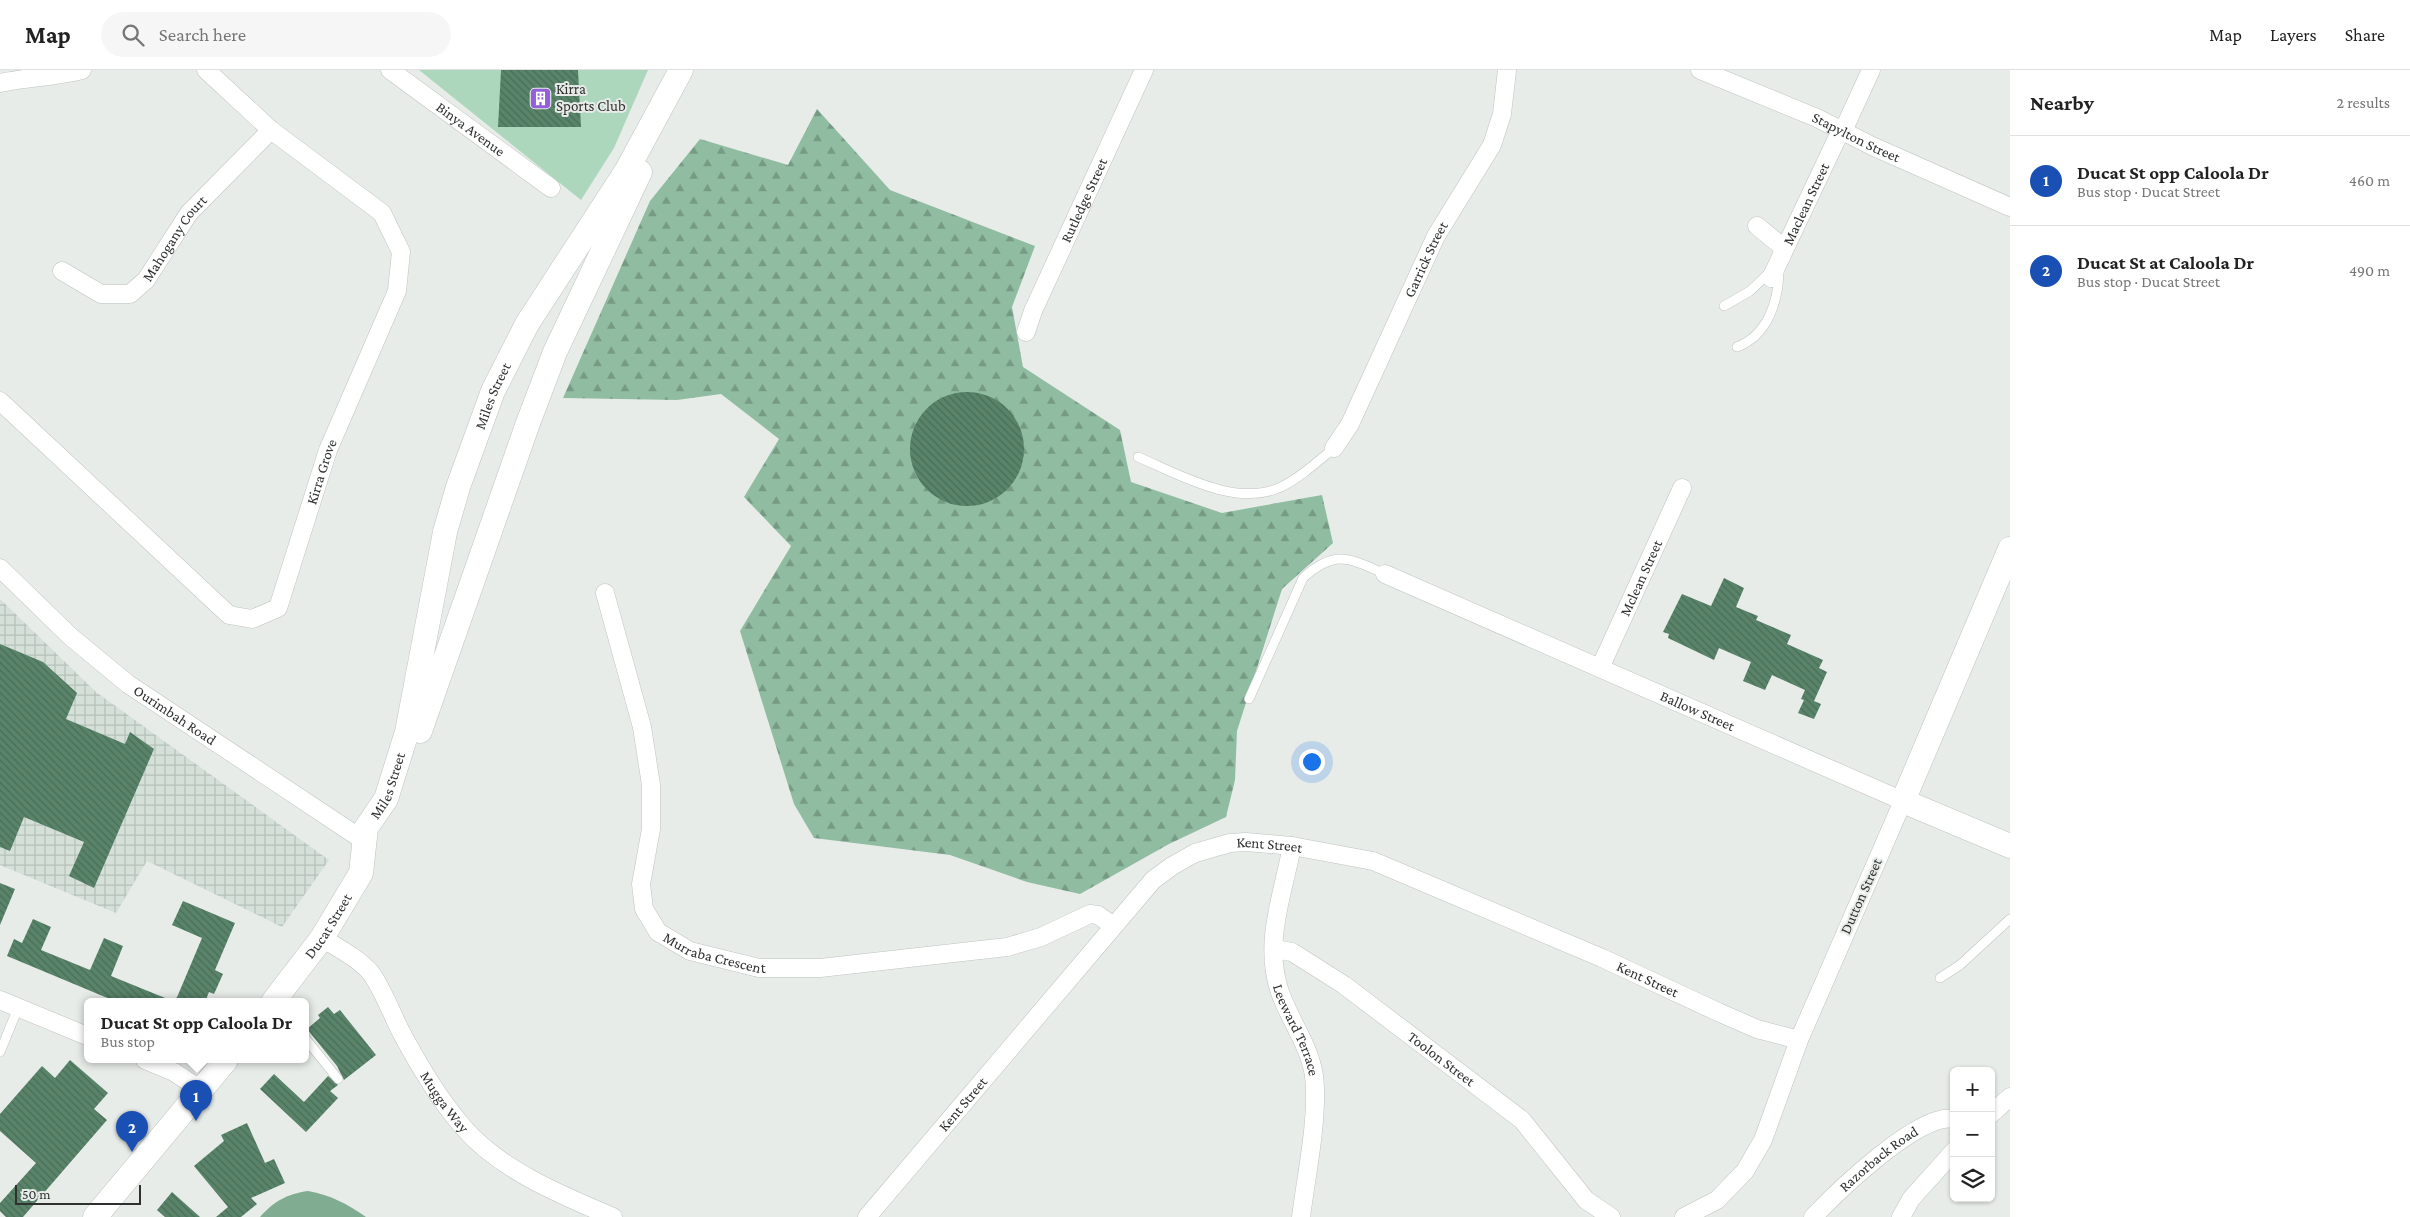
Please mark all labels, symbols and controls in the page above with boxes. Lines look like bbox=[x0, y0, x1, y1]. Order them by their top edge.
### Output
search box bbox=[101, 12, 451, 57]
text: Map bbox=[25, 21, 71, 48]
icon: search bbox=[119, 21, 147, 49]
text: Search here bbox=[159, 24, 246, 45]
text: Map bbox=[2209, 25, 2242, 45]
text: Layers bbox=[2270, 25, 2317, 45]
text: Share bbox=[2345, 25, 2385, 45]
place label: Kirra Sports Club bbox=[556, 81, 626, 115]
building icon: Kirra Sports Club bbox=[528, 86, 552, 110]
text: Nearby bbox=[2030, 91, 2094, 115]
text: 2 results bbox=[2337, 94, 2390, 111]
street label: Binya Avenue bbox=[433, 99, 508, 160]
street label: Stapylton Street bbox=[1810, 109, 1903, 166]
street label: Rutledge Street bbox=[1058, 155, 1111, 245]
street label: Maclean Street bbox=[1780, 159, 1833, 248]
text: Ducat St opp Caloola Dr bbox=[2077, 162, 2269, 183]
text: 1 bbox=[2043, 172, 2049, 189]
text: 460 m bbox=[2349, 172, 2390, 189]
text: Bus stop · Ducat Street bbox=[2077, 183, 2220, 200]
street label: Mahogany Court bbox=[139, 191, 211, 284]
street label: Garrick Street bbox=[1401, 218, 1452, 300]
text: Ducat St at Caloola Dr bbox=[2077, 252, 2254, 273]
text: 2 bbox=[2042, 262, 2050, 279]
text: 490 m bbox=[2349, 262, 2390, 279]
text: Bus stop · Ducat Street bbox=[2077, 273, 2220, 290]
street label: Miles Street bbox=[472, 359, 514, 431]
street label: Kirra Grove bbox=[303, 436, 340, 507]
street label: Mclean Street bbox=[1617, 536, 1666, 619]
street label: Ourimbah Road bbox=[131, 682, 219, 748]
street label: Ballow Street bbox=[1658, 688, 1738, 735]
street label: Miles Street bbox=[367, 749, 408, 822]
your location bbox=[1299, 749, 1325, 775]
street label: Kent Street bbox=[1236, 834, 1305, 856]
street label: Dutton Street bbox=[1837, 855, 1885, 936]
street label: Ducat Street bbox=[301, 890, 355, 962]
street label: Murraba Crescent bbox=[660, 929, 767, 976]
street label: Kent Street bbox=[1614, 958, 1682, 1001]
street label: Leeward Terrace bbox=[1270, 982, 1322, 1078]
popup bbox=[84, 998, 309, 1063]
text: Ducat St opp Caloola Dr bbox=[101, 1012, 292, 1033]
street label: Toolon Street bbox=[1405, 1028, 1479, 1090]
text: Bus stop bbox=[101, 1033, 155, 1050]
map controls bbox=[1950, 1067, 1995, 1202]
button: + bbox=[1950, 1067, 1995, 1112]
street label: Mugga Way bbox=[417, 1068, 472, 1136]
street label: Kent Street bbox=[935, 1073, 991, 1135]
pin: 1 bbox=[180, 1080, 212, 1121]
pin: 2 bbox=[116, 1111, 148, 1152]
button: − bbox=[1950, 1112, 1995, 1157]
street label: Razorback Road bbox=[1836, 1123, 1921, 1195]
button: layers bbox=[1950, 1157, 1995, 1202]
scale bar bbox=[15, 1182, 141, 1205]
text: 50 m bbox=[22, 1186, 50, 1202]

